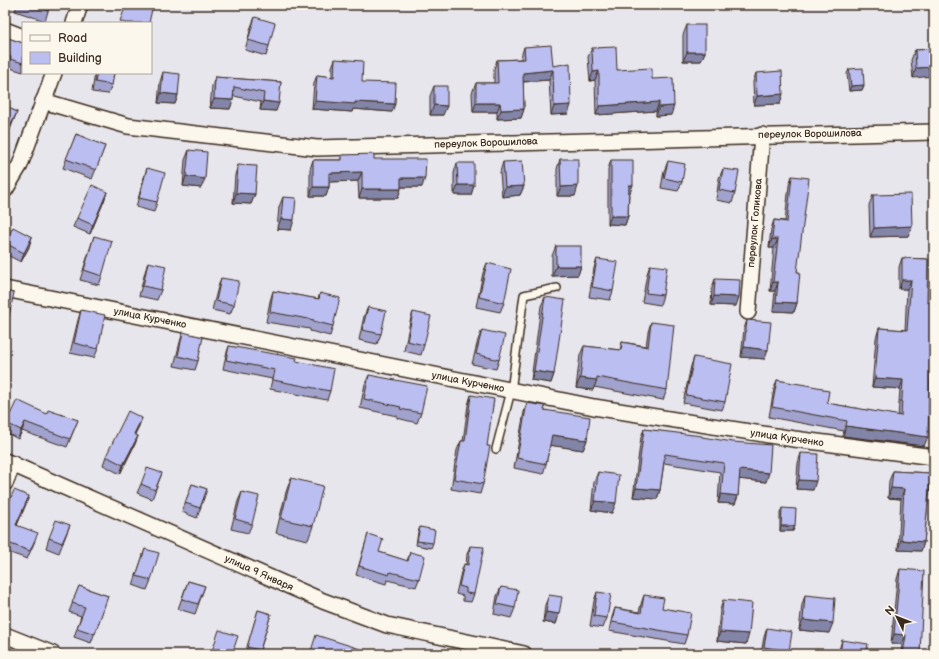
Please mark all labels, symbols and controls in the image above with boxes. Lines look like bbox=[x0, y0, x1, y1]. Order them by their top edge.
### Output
legend bbox=[22, 22, 152, 74]
text: Road bbox=[58, 31, 87, 46]
text: Building bbox=[58, 51, 102, 66]
street label: переулок Ворошилова bbox=[758, 127, 862, 141]
street label: переулок Ворошилова bbox=[434, 135, 538, 151]
street label: переулок Голикова bbox=[745, 178, 765, 268]
street label: улица Курченко bbox=[113, 305, 187, 331]
street label: улица Курченко bbox=[431, 369, 505, 395]
street label: улица Курченко bbox=[750, 427, 824, 449]
street label: улица 9 Января bbox=[223, 552, 296, 594]
north arrow bbox=[877, 597, 917, 637]
text: N bbox=[882, 603, 898, 618]

